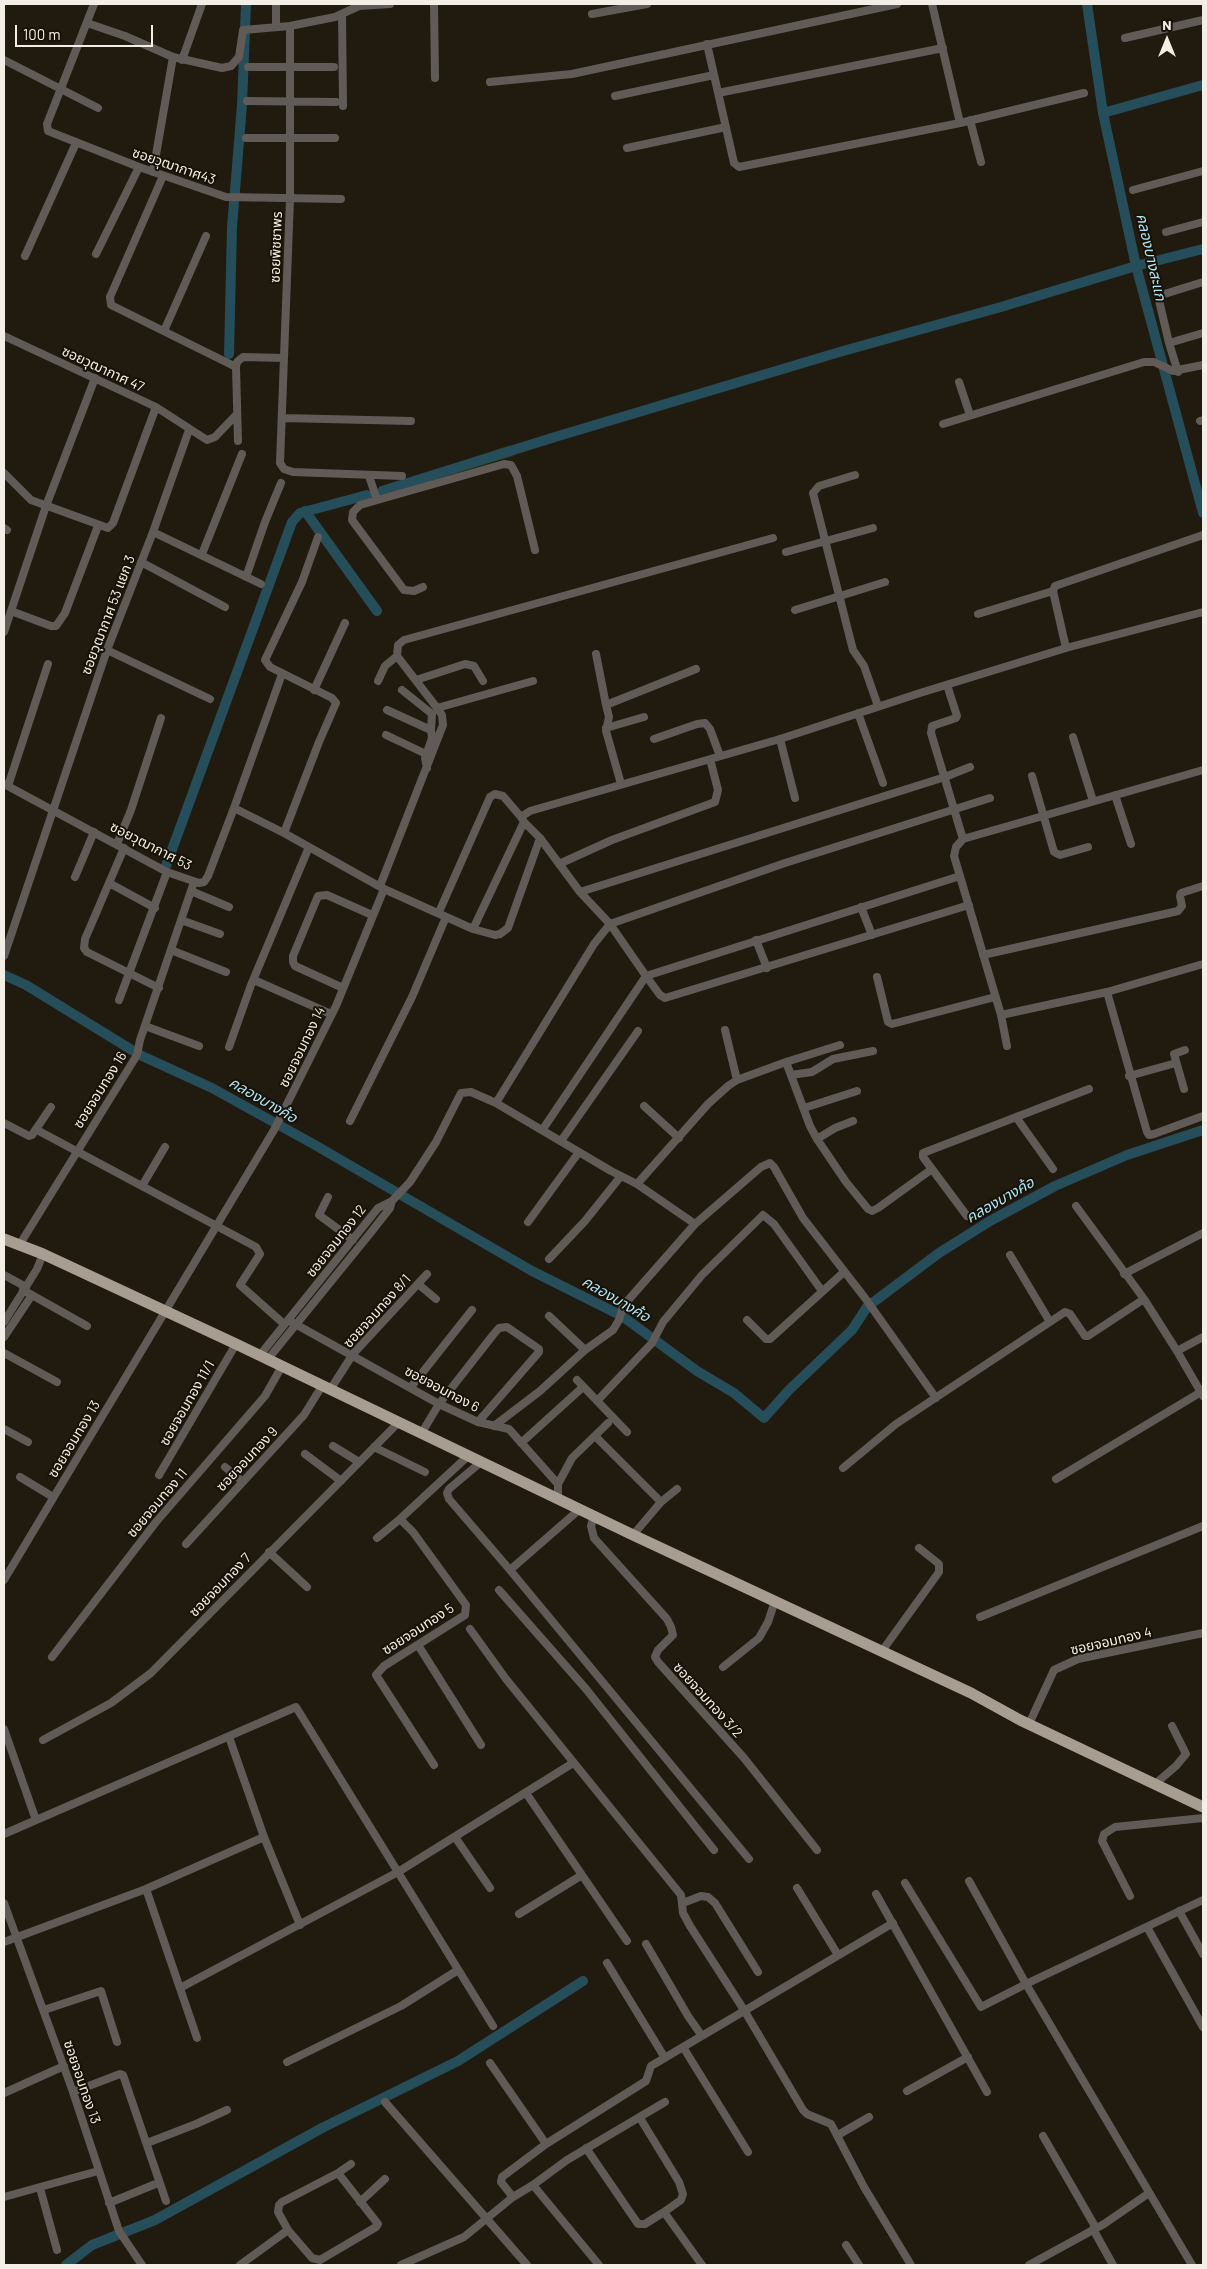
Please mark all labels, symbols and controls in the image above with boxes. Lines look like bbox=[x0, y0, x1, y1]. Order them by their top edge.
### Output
scale bar bbox=[18, 15, 155, 47]
north arrow bbox=[1142, 15, 1192, 65]
text: N bbox=[1162, 16, 1172, 33]
text: 100 m bbox=[23, 25, 61, 43]
street label: ซอยวุฒากาศ43 bbox=[130, 144, 218, 188]
street label: ซอยพิชชาพร bbox=[266, 211, 286, 283]
water label: คลองบางสะแก bbox=[1132, 212, 1170, 302]
street label: ซอยวุฒากาศ 47 bbox=[59, 343, 147, 395]
street label: ซอยวุฒากาศ 53 แยก 3 bbox=[77, 553, 139, 677]
street label: ซอยวุฒากาศ 53 bbox=[107, 818, 195, 874]
street label: ซอยจอมทอง 14 bbox=[275, 1004, 329, 1090]
street label: ซอยจอมทอง 16 bbox=[70, 1049, 130, 1131]
water label: คลองบางค้อ bbox=[226, 1073, 300, 1127]
water label: คลองบางค้อ bbox=[963, 1173, 1037, 1227]
street label: ซอยจอมทอง 12 bbox=[302, 1201, 370, 1281]
street label: ซอยจอมทอง 8/1 bbox=[340, 1271, 414, 1351]
water label: คลองบางค้อ bbox=[579, 1272, 653, 1326]
street label: ซอยจอมทอง 11/1 bbox=[156, 1357, 218, 1449]
street label: ซอยจอมทอง 6 bbox=[402, 1362, 482, 1416]
street label: ซอยจอมทอง 13 bbox=[44, 1397, 104, 1481]
street label: ซอยจอมทอง 9 bbox=[213, 1423, 281, 1495]
street label: ซอยจอมทอง 11 bbox=[123, 1465, 191, 1541]
street label: ซอยจอมทอง 7 bbox=[186, 1550, 254, 1620]
street label: ซอยจอมทอง 5 bbox=[379, 1600, 457, 1658]
street label: ซอยจอมทอง 4 bbox=[1069, 1624, 1153, 1658]
street label: ซอยจอมทอง 3/2 bbox=[670, 1659, 746, 1741]
street label: ซอยจอมทอง 13 bbox=[60, 2038, 104, 2126]

